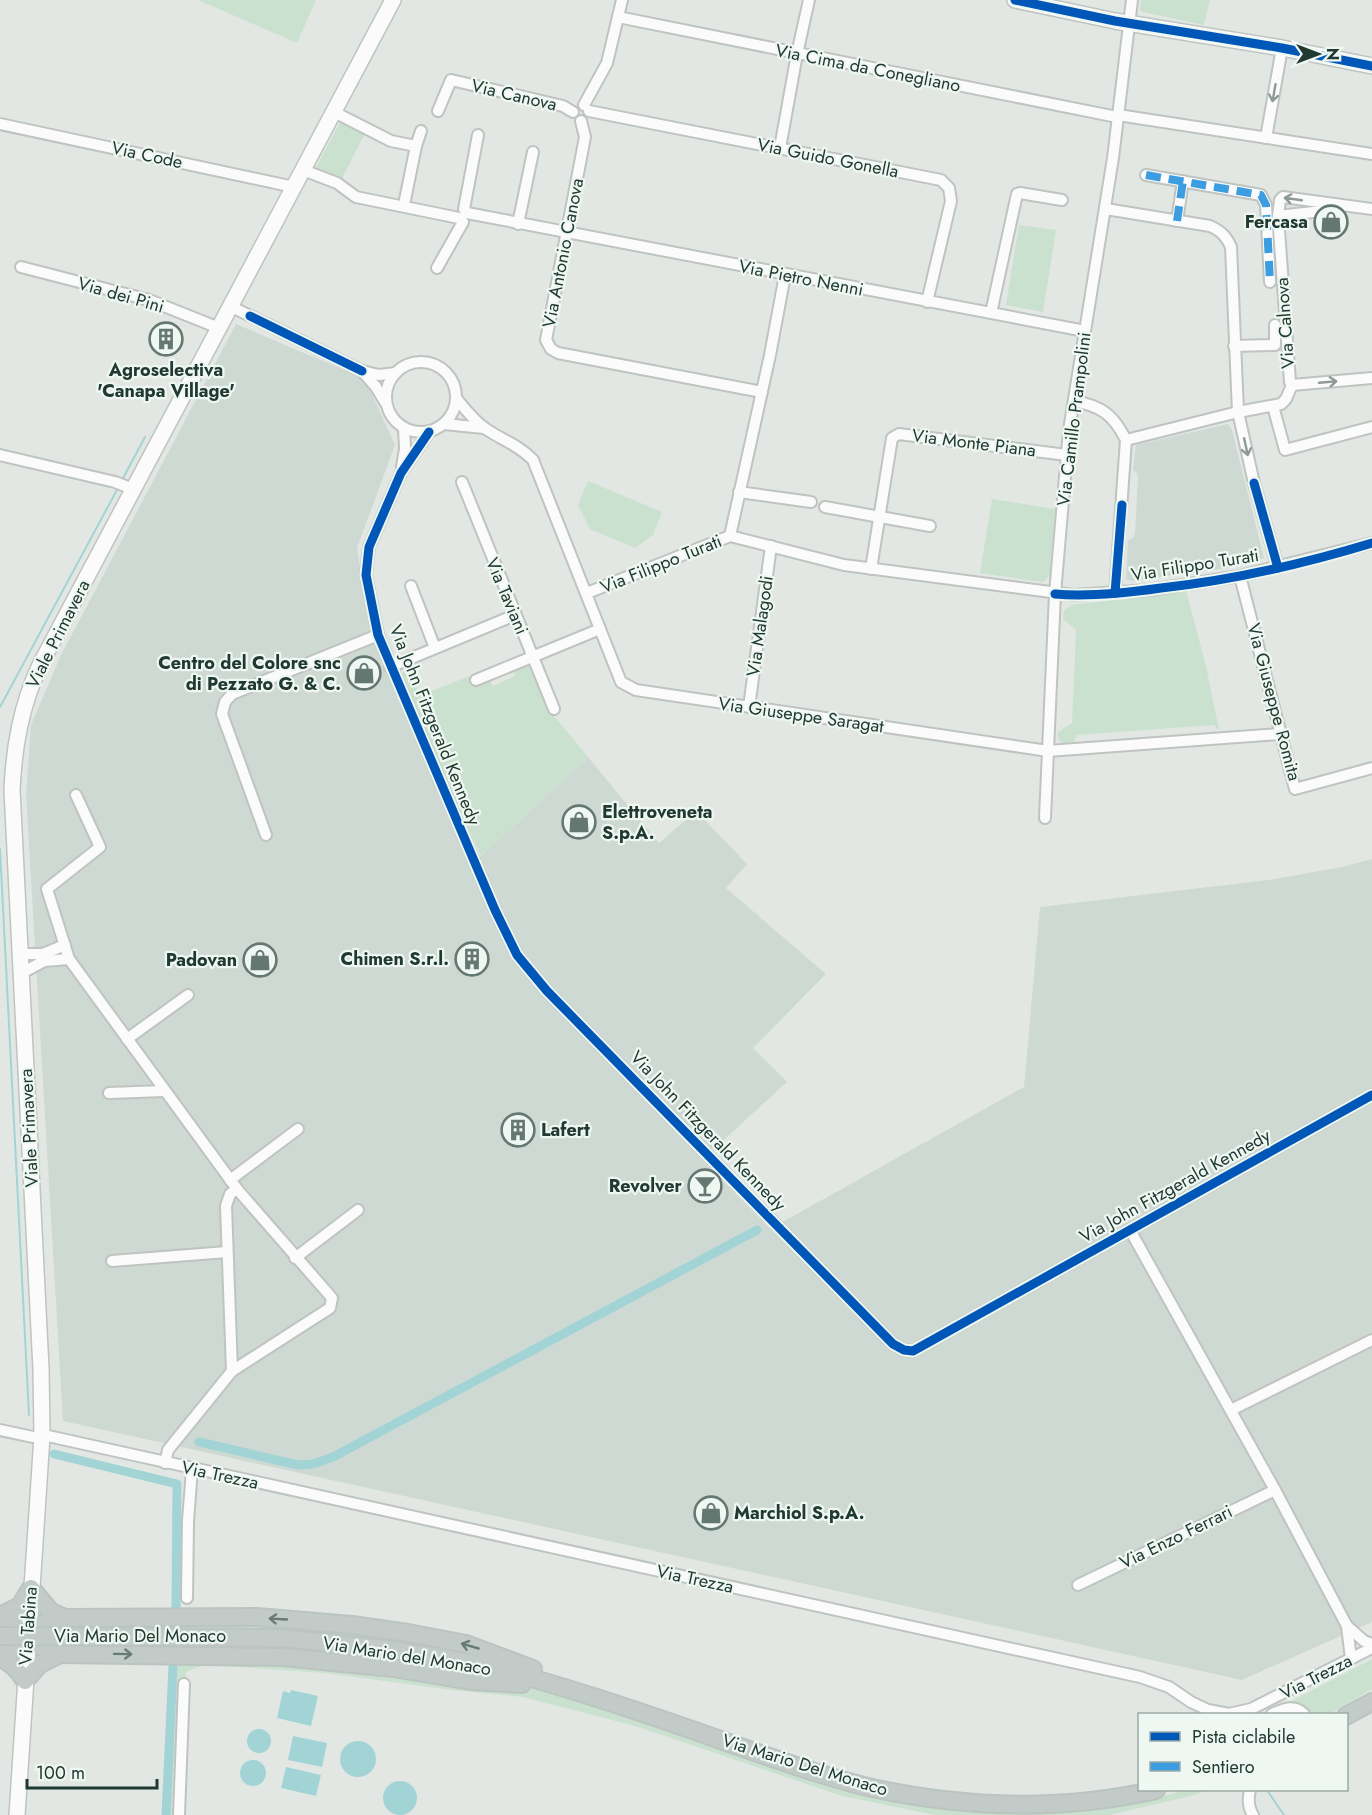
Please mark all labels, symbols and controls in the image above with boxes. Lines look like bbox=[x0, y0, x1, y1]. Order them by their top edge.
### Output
north arrow bbox=[1288, 24, 1348, 84]
street label: Via Cima da Conegliano bbox=[773, 37, 963, 99]
text: N bbox=[1321, 48, 1344, 60]
street label: Via Canova bbox=[469, 73, 559, 117]
one-way arrow bbox=[1268, 83, 1279, 103]
street label: Via Guido Gonella bbox=[755, 132, 901, 184]
street label: Via Code bbox=[109, 135, 185, 175]
street label: Via Antonio Canova bbox=[536, 176, 590, 330]
one-way arrow bbox=[1284, 193, 1304, 204]
shop icon: Fercasa bbox=[1313, 204, 1349, 240]
place label: Fercasa bbox=[1245, 209, 1308, 235]
street label: Via Pietro Nenni bbox=[736, 253, 866, 303]
street label: Via dei Pini bbox=[75, 270, 167, 320]
street label: Via Calnova bbox=[1269, 277, 1301, 369]
building icon: Agroselectiva 'Canapa Village' bbox=[148, 321, 184, 357]
street label: Via Camillo Prampolini bbox=[1050, 330, 1098, 508]
place label: Agroselectiva 'Canapa Village' bbox=[97, 357, 235, 404]
one-way arrow bbox=[1318, 376, 1338, 387]
street label: Via Monte Piana bbox=[910, 422, 1038, 464]
one-way arrow bbox=[1241, 437, 1252, 456]
street label: Via Filippo Turati bbox=[596, 528, 726, 600]
street label: Via Filippo Turati bbox=[1129, 542, 1261, 588]
street label: Via Taviani bbox=[479, 554, 535, 638]
street label: Via Malagodi bbox=[740, 574, 780, 678]
street label: Viale Primavera bbox=[19, 575, 97, 693]
street label: Via Giuseppe Romita bbox=[1240, 620, 1308, 784]
street label: Via John Fitzgerald Kennedy bbox=[383, 621, 487, 829]
place label: Centro del Colore snc di Pezzato G. & C. bbox=[158, 650, 341, 697]
shop icon: Centro del Colore snc di Pezzato G. & C. bbox=[346, 655, 382, 691]
street label: Via Giuseppe Saragat bbox=[716, 691, 886, 740]
place label: Elettroveneta S.p.A. bbox=[602, 799, 713, 846]
shop icon: Elettroveneta S.p.A. bbox=[561, 804, 597, 840]
building icon: Chimen S.r.l. bbox=[454, 941, 490, 977]
shop icon: Padovan bbox=[242, 942, 278, 978]
place label: Chimen S.r.l. bbox=[341, 946, 449, 972]
place label: Padovan bbox=[166, 947, 237, 973]
street label: Via John Fitzgerald Kennedy bbox=[624, 1045, 792, 1217]
street label: Viale Primavera bbox=[13, 1068, 45, 1188]
building icon: Lafert bbox=[500, 1112, 536, 1148]
place label: Lafert bbox=[541, 1117, 590, 1143]
street label: Via John Fitzgerald Kennedy bbox=[1075, 1123, 1275, 1249]
bar icon: Revolver bbox=[687, 1168, 723, 1204]
place label: Revolver bbox=[609, 1173, 683, 1199]
street label: Via Trezza bbox=[179, 1454, 261, 1496]
shop icon: Marchiol S.p.A. bbox=[693, 1495, 729, 1531]
street label: Via Enzo Ferrari bbox=[1115, 1498, 1237, 1576]
place label: Marchiol S.p.A. bbox=[734, 1500, 864, 1526]
street label: Via Trezza bbox=[654, 1558, 736, 1600]
street label: Via Tabina bbox=[12, 1586, 44, 1666]
one-way arrow bbox=[268, 1613, 288, 1624]
street label: Via Mario Del Monaco bbox=[54, 1623, 226, 1649]
street label: Via Mario del Monaco bbox=[321, 1630, 493, 1682]
one-way arrow bbox=[461, 1640, 480, 1651]
one-way arrow bbox=[113, 1648, 133, 1660]
street label: Via Trezza bbox=[1275, 1648, 1357, 1706]
legend bbox=[1138, 1713, 1348, 1791]
text: Pista ciclabile bbox=[1192, 1724, 1295, 1750]
street label: Via Mario Del Monaco bbox=[719, 1727, 891, 1803]
scale bar bbox=[27, 1752, 158, 1790]
text: Sentiero bbox=[1192, 1754, 1255, 1780]
text: 100 m bbox=[36, 1760, 85, 1786]

